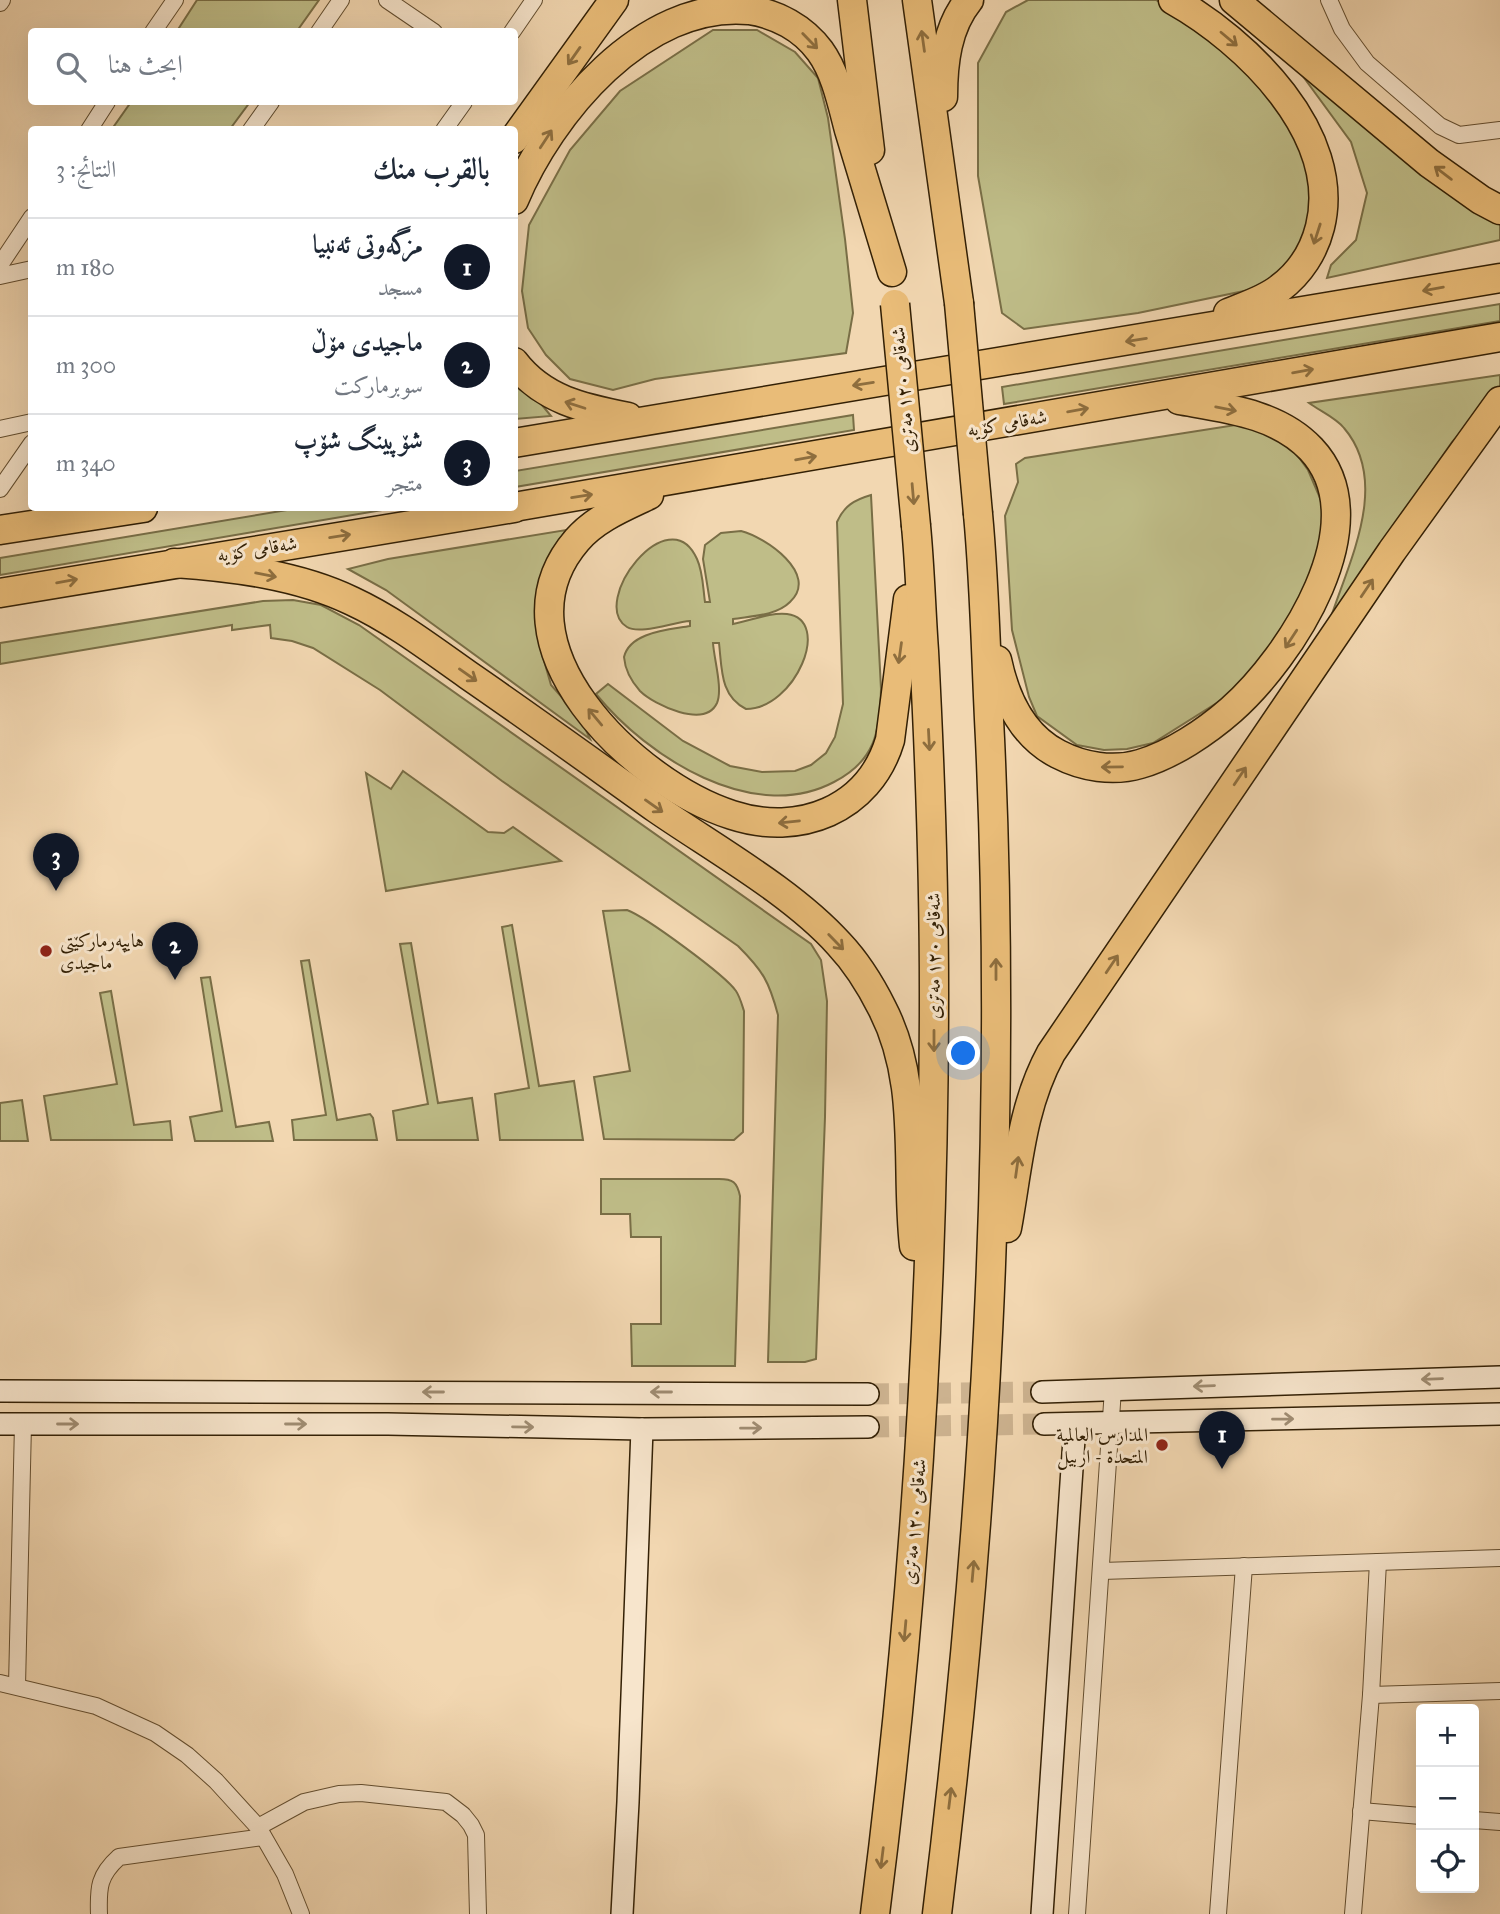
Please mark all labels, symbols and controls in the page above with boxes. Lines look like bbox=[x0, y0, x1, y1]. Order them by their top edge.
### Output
search box bbox=[28, 28, 518, 105]
one-way arrow bbox=[916, 30, 929, 53]
one-way arrow bbox=[1220, 31, 1238, 47]
one-way arrow bbox=[802, 32, 819, 49]
one-way arrow bbox=[567, 46, 581, 65]
icon: search bbox=[52, 48, 90, 86]
text: ابحث هنا bbox=[108, 48, 183, 80]
one-way arrow bbox=[538, 130, 553, 149]
text: بالقرب منك bbox=[373, 151, 490, 187]
text: النتائج: 3 bbox=[56, 155, 116, 183]
one-way arrow bbox=[1434, 166, 1453, 180]
one-way arrow bbox=[1310, 223, 1322, 245]
text: مزگەوتی ئەنبیا bbox=[313, 228, 423, 260]
text: 180 m bbox=[56, 253, 115, 281]
text: 1 bbox=[462, 253, 472, 281]
text: مسجد bbox=[378, 273, 423, 301]
one-way arrow bbox=[1422, 283, 1445, 297]
text: ماجیدی مۆڵ bbox=[311, 326, 423, 358]
street label: شەقامی ١٢٠ مەتری bbox=[886, 326, 920, 454]
one-way arrow bbox=[1125, 334, 1148, 347]
text: 300 m bbox=[56, 351, 116, 379]
text: 2 bbox=[461, 351, 473, 379]
one-way arrow bbox=[1291, 364, 1313, 377]
text: سوبرماركت bbox=[334, 371, 423, 399]
one-way arrow bbox=[852, 378, 875, 391]
one-way arrow bbox=[564, 398, 586, 410]
one-way arrow bbox=[1214, 402, 1237, 416]
one-way arrow bbox=[1067, 403, 1089, 416]
street label: شەقامی کۆیە bbox=[965, 405, 1049, 442]
text: شۆپینگ شۆپ bbox=[293, 424, 423, 456]
text: 340 m bbox=[56, 449, 116, 477]
text: 3 bbox=[462, 449, 472, 477]
one-way arrow bbox=[794, 451, 817, 464]
text: متجر bbox=[387, 469, 423, 497]
one-way arrow bbox=[907, 482, 920, 505]
one-way arrow bbox=[570, 489, 593, 502]
one-way arrow bbox=[328, 529, 351, 542]
street label: شەقامی کۆیە bbox=[215, 531, 299, 568]
one-way arrow bbox=[254, 569, 277, 583]
one-way arrow bbox=[55, 574, 78, 587]
one-way arrow bbox=[1360, 579, 1374, 598]
one-way arrow bbox=[1283, 628, 1297, 648]
one-way arrow bbox=[893, 641, 906, 664]
one-way arrow bbox=[458, 667, 477, 682]
one-way arrow bbox=[587, 709, 603, 727]
one-way arrow bbox=[923, 729, 936, 751]
one-way arrow bbox=[1101, 760, 1124, 774]
one-way arrow bbox=[1233, 767, 1247, 787]
one-way arrow bbox=[644, 799, 663, 813]
one-way arrow bbox=[778, 815, 801, 828]
pin: 3 bbox=[33, 833, 79, 891]
street label: شەقامی ١٢٠ مەتری bbox=[922, 893, 945, 1019]
pin: 2 bbox=[152, 922, 198, 980]
place label: هایپەرمارکێتی ماجیدی bbox=[60, 929, 144, 974]
one-way arrow bbox=[827, 933, 844, 950]
marker: هایپەرمارکێتی ماجیدی bbox=[38, 943, 54, 959]
one-way arrow bbox=[1105, 955, 1119, 975]
one-way arrow bbox=[989, 958, 1003, 981]
one-way arrow bbox=[927, 1029, 941, 1052]
your location bbox=[946, 1036, 980, 1070]
one-way arrow bbox=[1010, 1156, 1023, 1179]
one-way arrow bbox=[1421, 1373, 1444, 1386]
one-way arrow bbox=[1193, 1380, 1216, 1393]
one-way arrow bbox=[422, 1385, 445, 1399]
one-way arrow bbox=[650, 1385, 673, 1399]
pin: 1 bbox=[1199, 1411, 1245, 1469]
one-way arrow bbox=[1271, 1412, 1294, 1426]
one-way arrow bbox=[56, 1417, 79, 1431]
one-way arrow bbox=[284, 1417, 307, 1431]
one-way arrow bbox=[511, 1420, 534, 1433]
one-way arrow bbox=[739, 1421, 762, 1435]
place label: المدارس العالمية المتحدة - اربيل bbox=[1056, 1423, 1148, 1470]
marker: المدارس العالمية المتحدة - اربيل bbox=[1154, 1437, 1170, 1453]
street label: شەقامی ١٢٠ مەتری bbox=[897, 1458, 931, 1586]
one-way arrow bbox=[967, 1560, 980, 1583]
one-way arrow bbox=[898, 1620, 911, 1642]
map controls bbox=[1416, 1704, 1479, 1893]
button: + bbox=[1416, 1704, 1479, 1767]
button: − bbox=[1416, 1767, 1479, 1830]
one-way arrow bbox=[944, 1787, 957, 1809]
button: locate bbox=[1416, 1830, 1479, 1893]
one-way arrow bbox=[876, 1846, 889, 1869]

